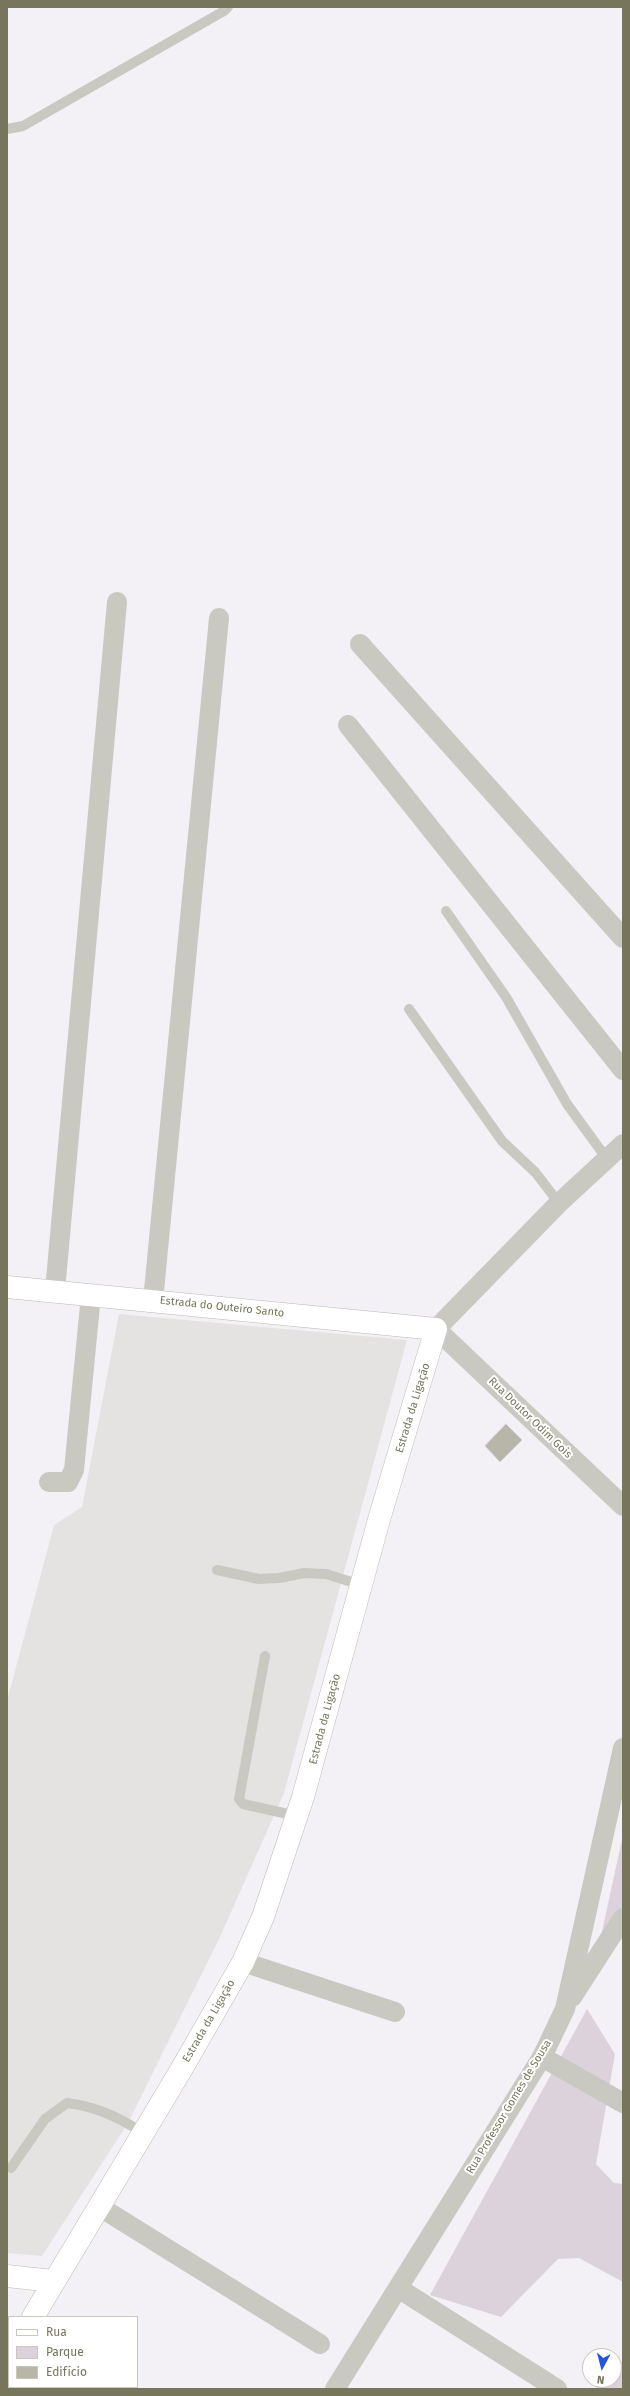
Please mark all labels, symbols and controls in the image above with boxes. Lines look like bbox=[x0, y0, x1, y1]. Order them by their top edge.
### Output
street label: Estrada do Outeiro Santo bbox=[159, 1294, 285, 1320]
street label: Estrada da Ligação bbox=[393, 1361, 433, 1455]
street label: Rua Doutor Odim Gois bbox=[486, 1375, 574, 1461]
street label: Estrada da Ligação bbox=[307, 1672, 343, 1766]
street label: Estrada da Ligação bbox=[180, 1977, 238, 2065]
street label: Rua Professor Gomes de Sousa bbox=[464, 2038, 554, 2176]
legend bbox=[8, 2316, 138, 2388]
text: Rua bbox=[46, 2325, 67, 2339]
text: Parque bbox=[46, 2345, 84, 2359]
north arrow bbox=[582, 2348, 622, 2388]
text: Edifício bbox=[46, 2365, 87, 2379]
text: N bbox=[596, 2373, 605, 2386]

